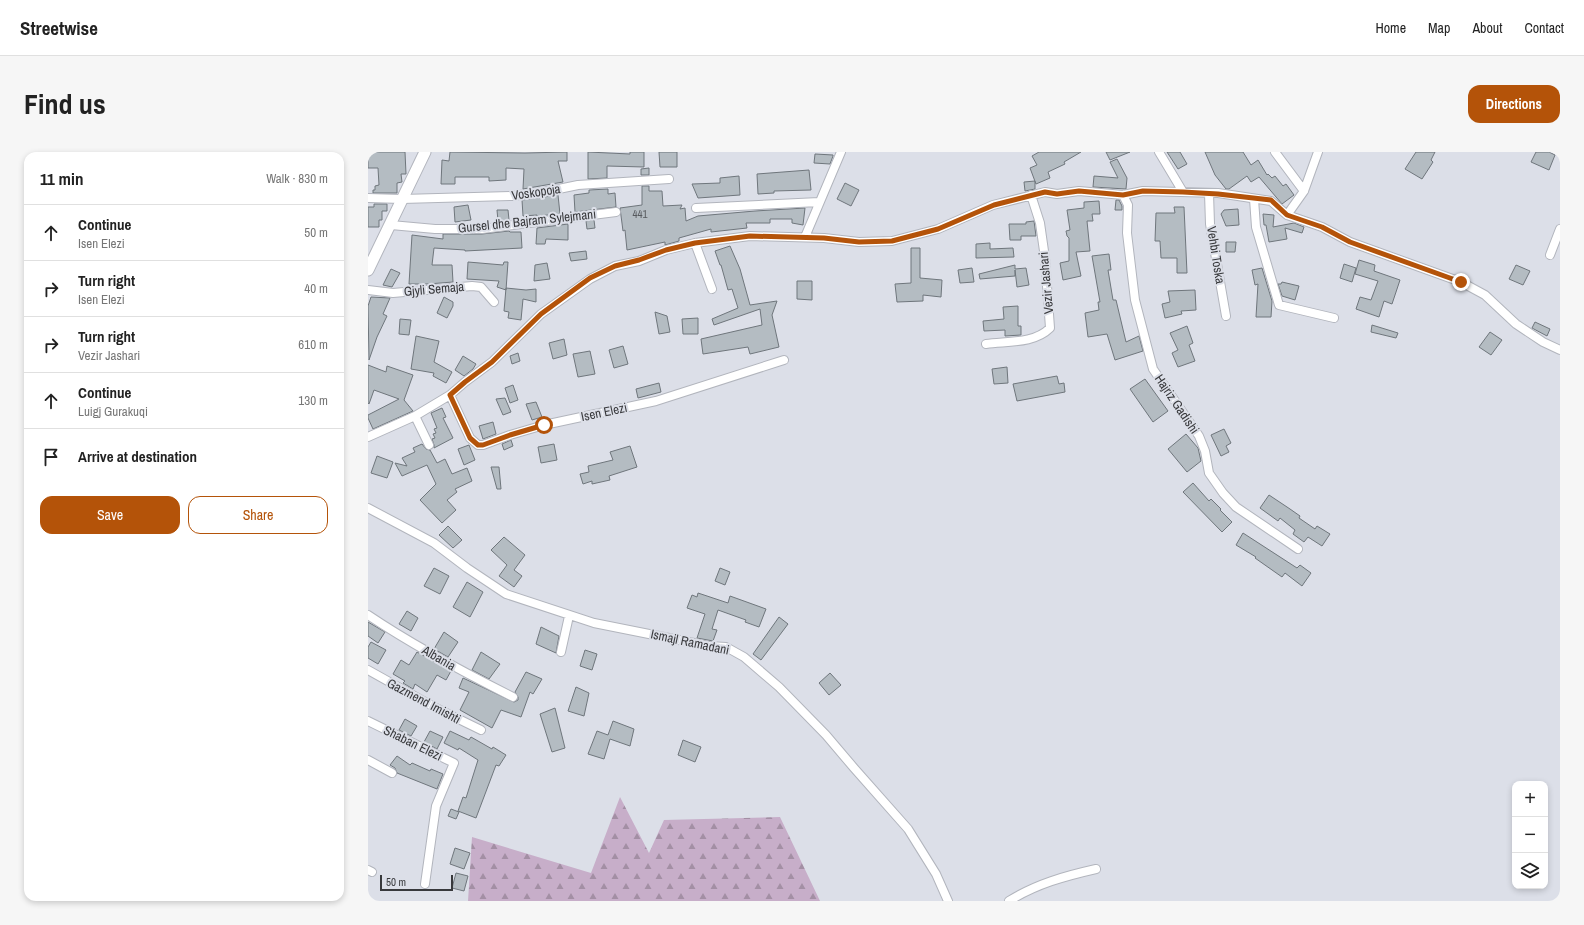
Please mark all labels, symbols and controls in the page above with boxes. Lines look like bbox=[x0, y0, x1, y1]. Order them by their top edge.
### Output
text: Streetwise bbox=[20, 15, 98, 41]
text: Home bbox=[1375, 19, 1406, 37]
text: Map bbox=[1428, 19, 1450, 37]
text: About bbox=[1472, 19, 1502, 37]
text: Contact bbox=[1524, 19, 1564, 37]
text: Find us bbox=[24, 85, 106, 123]
button: Directions bbox=[1468, 85, 1560, 123]
text: 11 min bbox=[40, 167, 83, 190]
text: Walk · 830 m bbox=[266, 170, 328, 187]
street label: Voskopoja bbox=[510, 180, 562, 204]
street label: Gursel dhe Bajram Sylejmani bbox=[457, 205, 597, 237]
house number: 441 bbox=[632, 207, 648, 221]
text: Continue bbox=[78, 214, 131, 235]
icon: ahead bbox=[40, 222, 62, 244]
text: 50 m bbox=[304, 224, 328, 241]
street label: Vehbi Toska bbox=[1203, 225, 1229, 285]
text: Isen Elezi bbox=[78, 235, 125, 252]
street label: Vezir Jashari bbox=[1035, 251, 1057, 315]
text: Turn right bbox=[78, 270, 135, 291]
route end bbox=[1452, 273, 1470, 291]
icon: right bbox=[40, 278, 62, 300]
street label: Gjyli Semaja bbox=[403, 278, 465, 300]
text: 40 m bbox=[304, 280, 328, 297]
text: Isen Elezi bbox=[78, 291, 125, 308]
text: Turn right bbox=[78, 326, 135, 347]
icon: right bbox=[40, 334, 62, 356]
text: 610 m bbox=[298, 336, 328, 353]
text: Vezir Jashari bbox=[78, 347, 140, 364]
street label: Hajriz Gadishi bbox=[1151, 371, 1203, 437]
text: Continue bbox=[78, 382, 131, 403]
icon: ahead bbox=[40, 390, 62, 412]
text: 130 m bbox=[298, 392, 328, 409]
street label: Isen Elezi bbox=[579, 399, 629, 425]
text: Luigj Gurakuqi bbox=[78, 403, 148, 420]
route start bbox=[535, 416, 553, 434]
icon: arrive bbox=[40, 446, 62, 468]
text: Arrive at destination bbox=[78, 446, 197, 467]
button: Save bbox=[40, 496, 180, 534]
button: Share bbox=[188, 496, 328, 534]
street label: Ismajl Ramadani bbox=[649, 625, 731, 659]
street label: Albania bbox=[418, 641, 459, 674]
street label: Gazmend Imishti bbox=[384, 674, 464, 728]
street label: Shaban Elezi bbox=[381, 721, 445, 765]
map controls bbox=[1512, 781, 1548, 889]
button: + bbox=[1512, 781, 1548, 817]
button: − bbox=[1512, 817, 1548, 853]
button: layers bbox=[1512, 853, 1548, 889]
scale bar bbox=[380, 873, 453, 892]
text: 50 m bbox=[386, 875, 406, 889]

